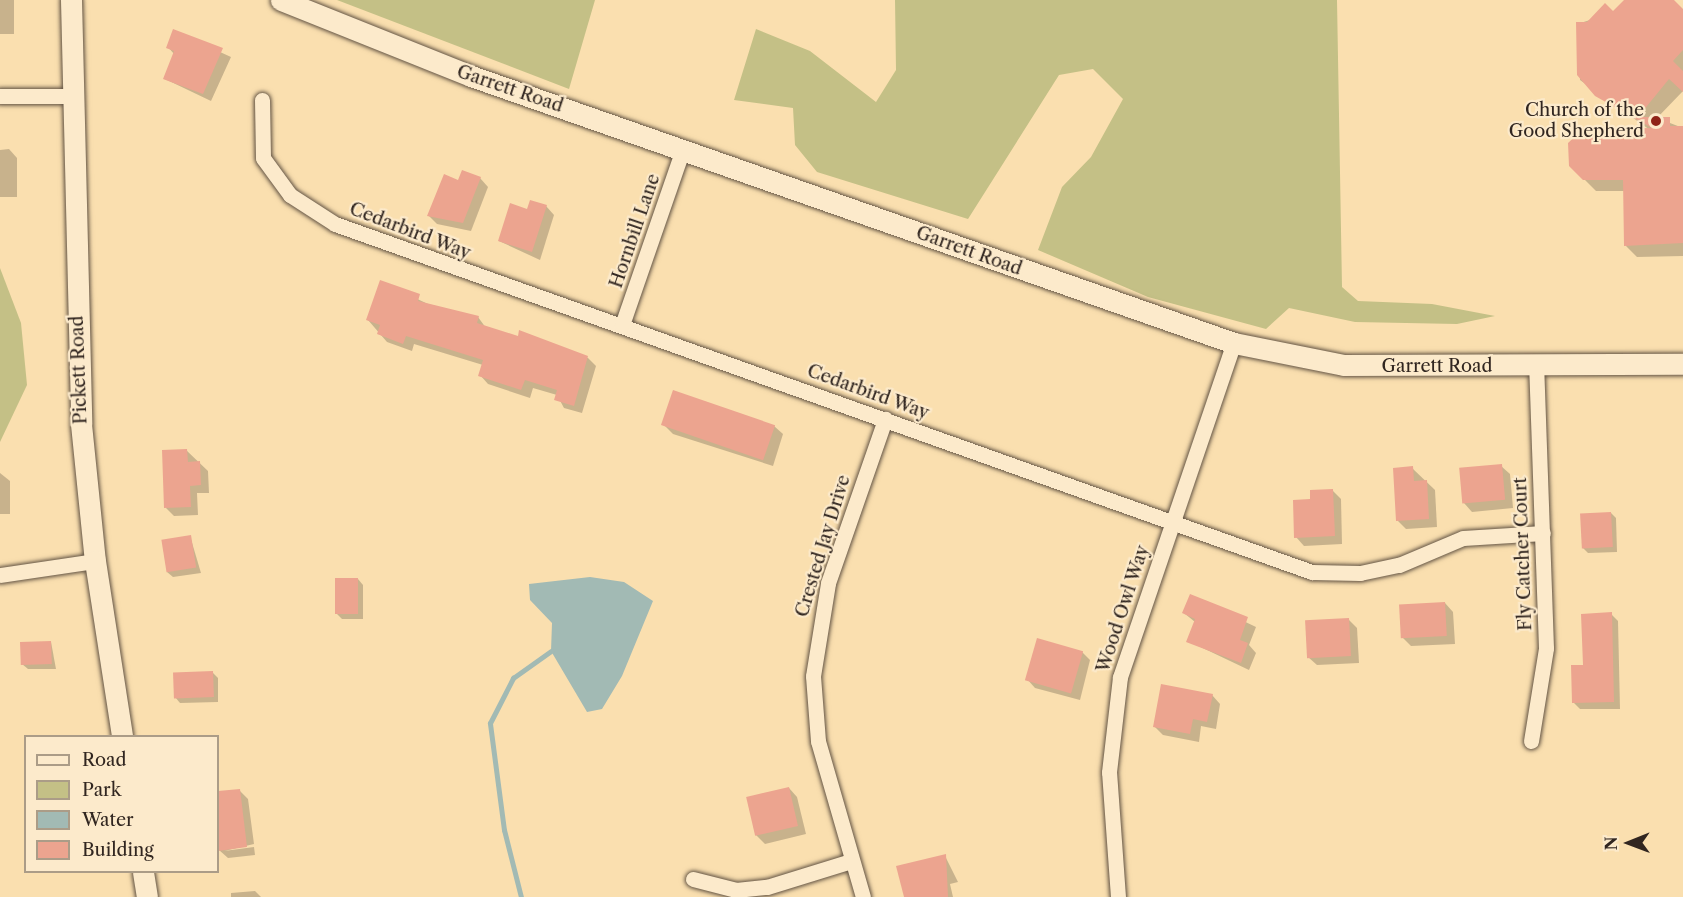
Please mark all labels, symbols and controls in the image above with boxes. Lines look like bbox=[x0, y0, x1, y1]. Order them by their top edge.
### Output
street label: Garrett Road bbox=[454, 61, 566, 117]
place label: Church of the Good Shepherd bbox=[1509, 100, 1644, 142]
marker: Church of the Good Shepherd bbox=[1649, 114, 1663, 128]
street label: Hornbill Lane bbox=[605, 171, 665, 291]
street label: Cedarbird Way bbox=[346, 198, 474, 264]
street label: Garrett Road bbox=[913, 222, 1025, 280]
street label: Pickett Road bbox=[66, 315, 92, 425]
street label: Garrett Road bbox=[1381, 355, 1493, 377]
street label: Cedarbird Way bbox=[804, 360, 932, 424]
street label: Crested Jay Drive bbox=[791, 472, 855, 620]
street label: Fly Catcher Court bbox=[1510, 476, 1536, 632]
street label: Wood Owl Way bbox=[1092, 542, 1154, 676]
legend bbox=[24, 735, 219, 873]
text: Road bbox=[82, 749, 127, 771]
text: Park bbox=[82, 779, 121, 801]
text: Water bbox=[82, 809, 134, 831]
north arrow bbox=[1599, 813, 1659, 873]
text: N bbox=[1601, 836, 1621, 850]
text: Building bbox=[82, 839, 154, 861]

